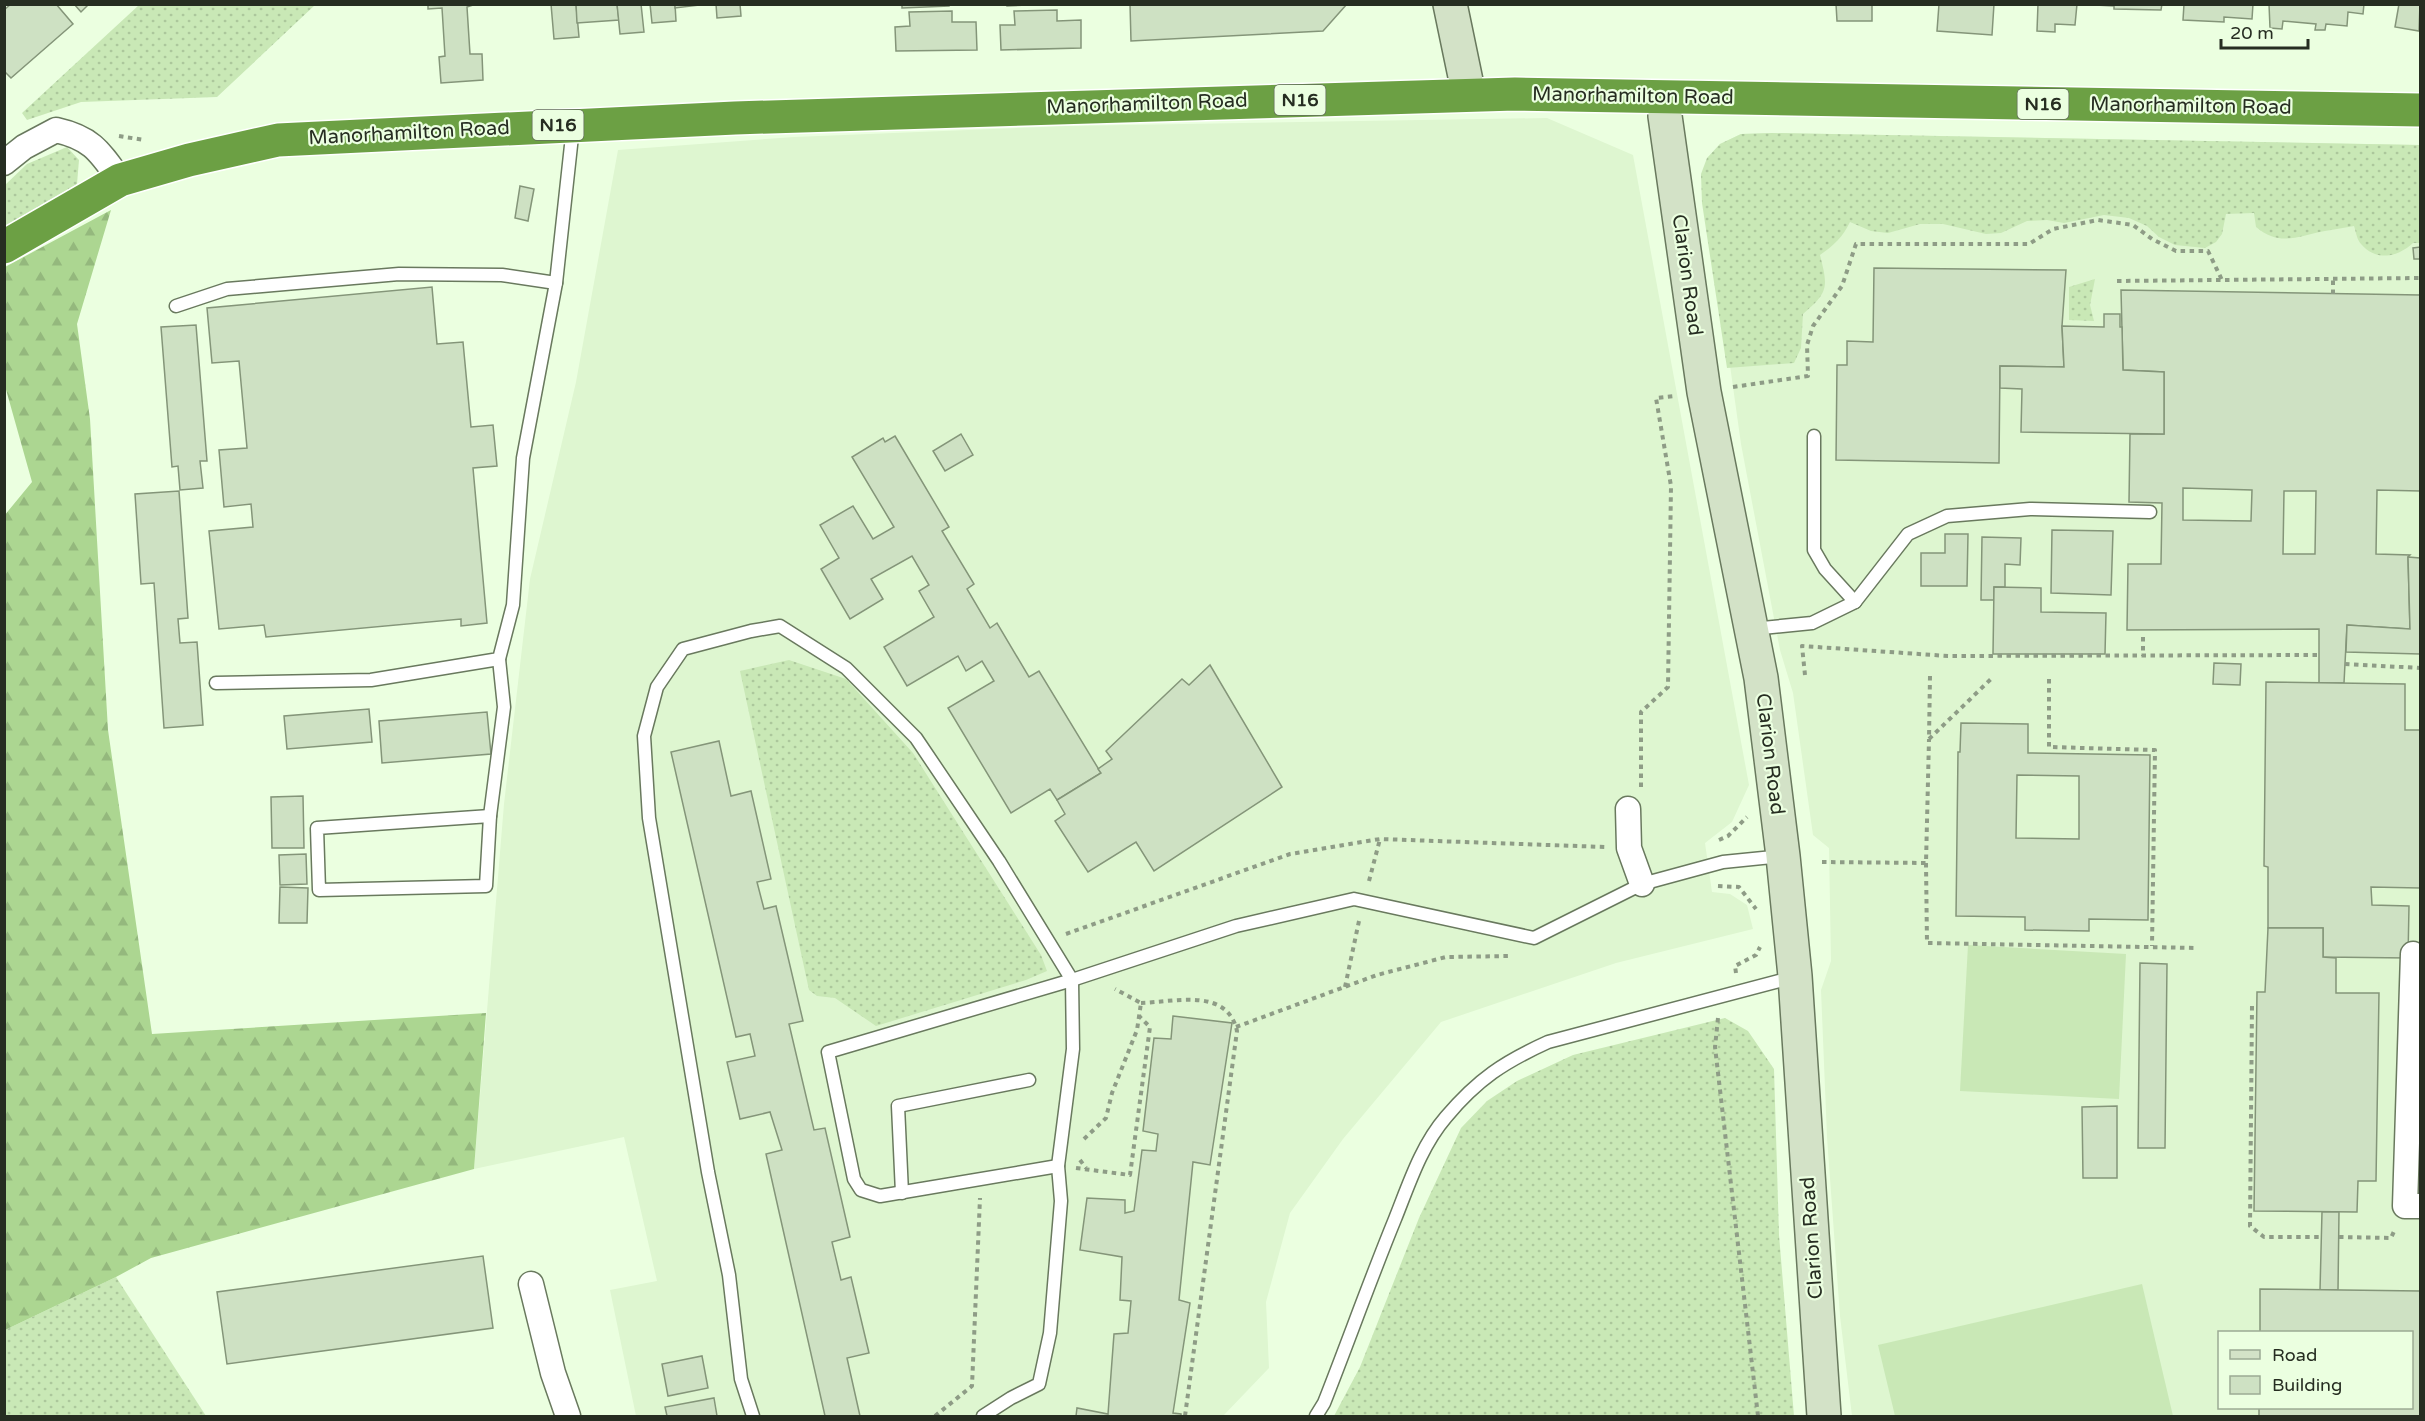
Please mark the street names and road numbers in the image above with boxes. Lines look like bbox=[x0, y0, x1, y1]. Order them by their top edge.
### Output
street label: Manorhamilton Road bbox=[1532, 82, 1734, 110]
road number: N16 bbox=[1274, 85, 1326, 115]
street label: Manorhamilton Road bbox=[1046, 88, 1248, 120]
road number: N16 bbox=[2018, 89, 2068, 119]
street label: Manorhamilton Road bbox=[2090, 92, 2292, 120]
road number: N16 bbox=[532, 110, 584, 140]
street label: Manorhamilton Road bbox=[308, 116, 510, 150]
street label: Clarion Road bbox=[1667, 213, 1707, 337]
street label: Clarion Road bbox=[1751, 692, 1789, 816]
street label: Clarion Road bbox=[1796, 1176, 1828, 1300]

